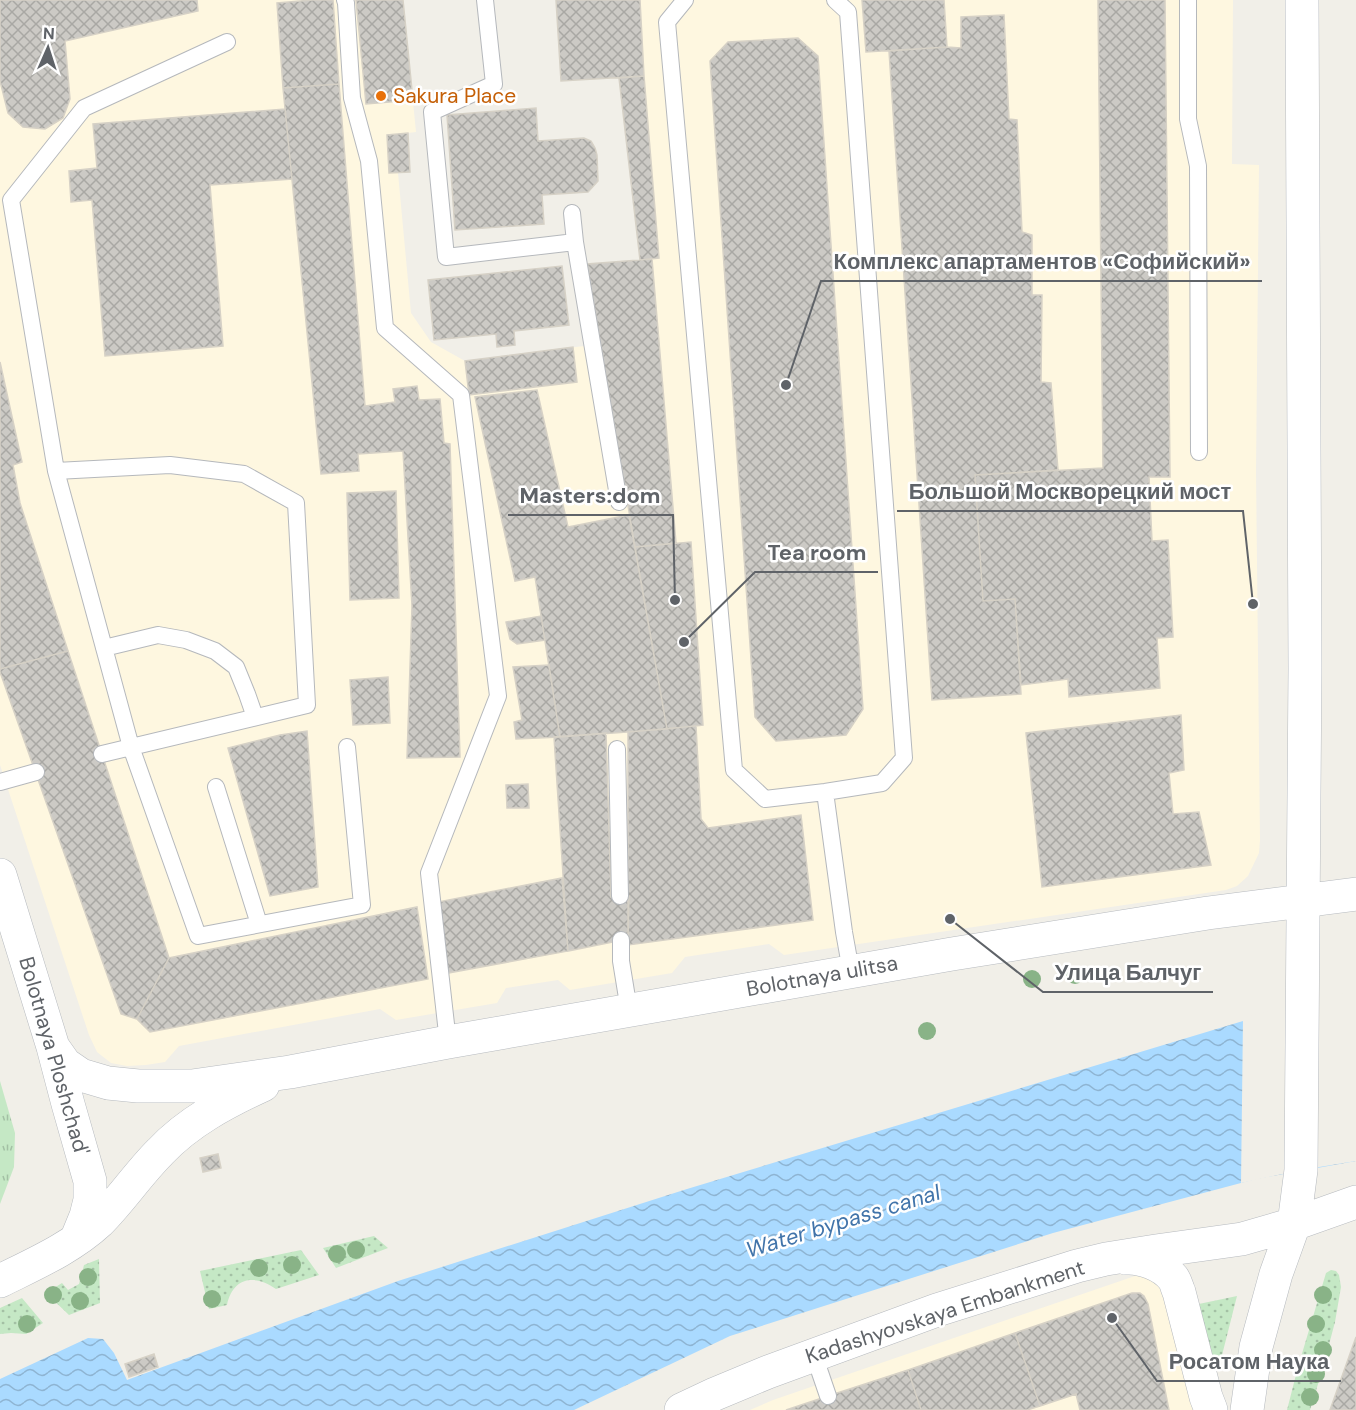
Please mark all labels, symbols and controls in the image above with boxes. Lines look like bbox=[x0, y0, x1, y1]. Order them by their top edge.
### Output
north arrow bbox=[18, 18, 78, 78]
text: N bbox=[42, 23, 55, 44]
place label: Sakura Place bbox=[393, 82, 516, 110]
marker: Sakura Place bbox=[374, 89, 388, 103]
callout: Комплекс апартаментов «Софийский» bbox=[821, 241, 1262, 281]
text: Комплекс апартаментов «Софийский» bbox=[833, 247, 1251, 276]
callout: Большой Москворецкий мост bbox=[897, 471, 1243, 511]
callout: Masters:dom bbox=[508, 475, 673, 515]
text: Большой Москворецкий мост bbox=[909, 477, 1232, 506]
text: Masters:dom bbox=[519, 481, 661, 510]
callout: Tea room bbox=[755, 532, 878, 572]
text: Tea room bbox=[768, 538, 866, 567]
street label: Bolotnaya ulitsa bbox=[744, 949, 900, 1003]
callout: Улица Балчуг bbox=[1043, 952, 1213, 992]
street label: Bolotnaya Ploshchad' bbox=[12, 954, 96, 1158]
text: Улица Балчуг bbox=[1055, 958, 1201, 987]
water label: Water bypass canal bbox=[742, 1177, 945, 1264]
street label: Kadashyovskaya Embankment bbox=[802, 1254, 1088, 1370]
callout: Росатом Наука bbox=[1157, 1341, 1341, 1381]
text: Росатом Наука bbox=[1169, 1347, 1330, 1376]

